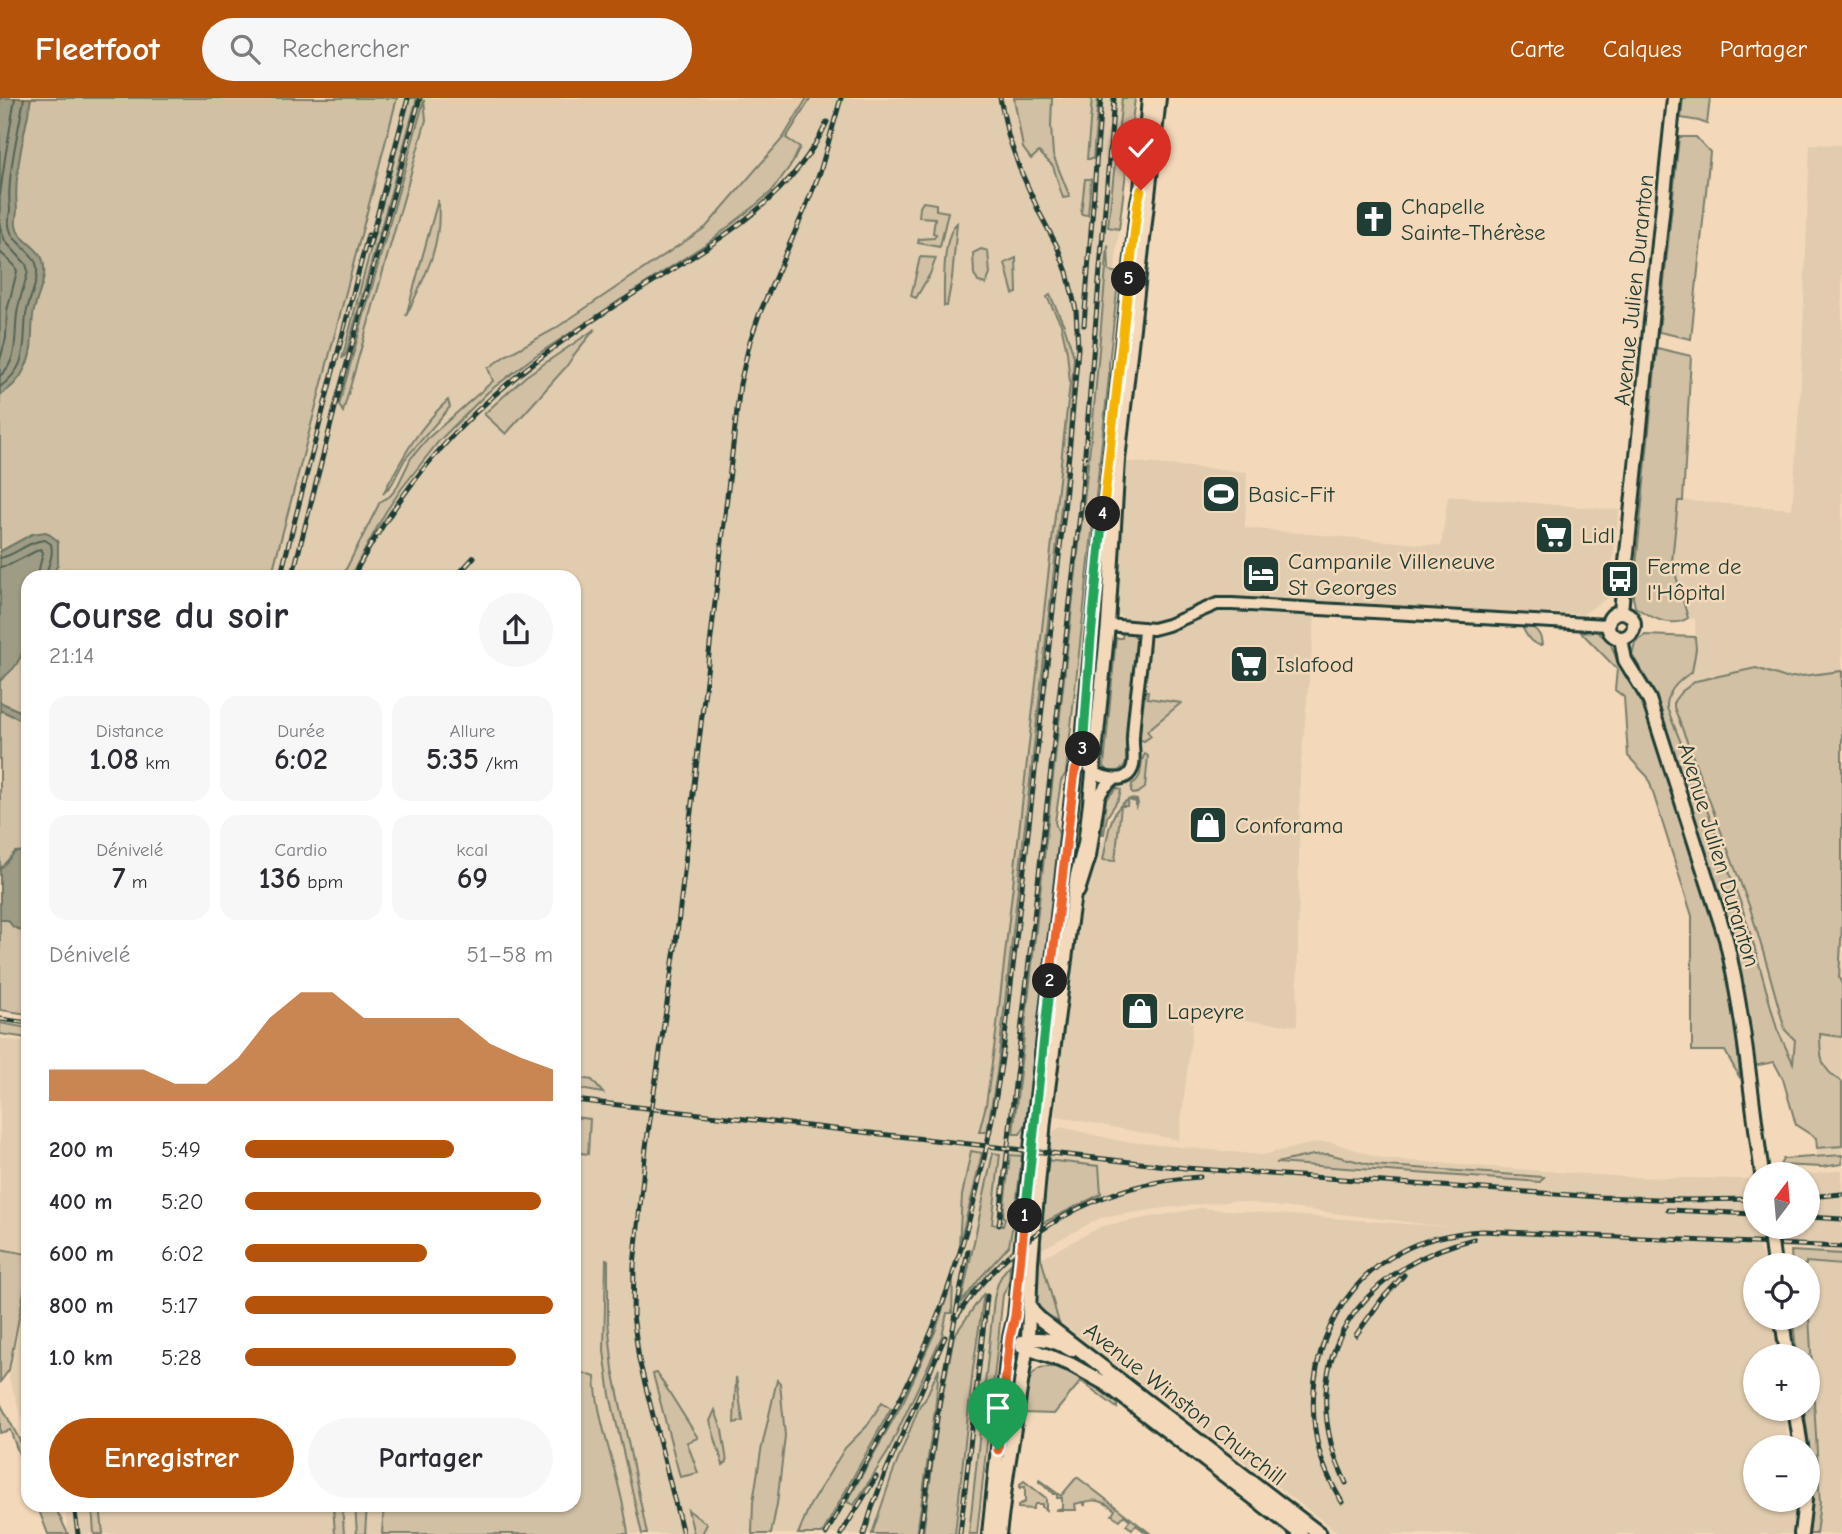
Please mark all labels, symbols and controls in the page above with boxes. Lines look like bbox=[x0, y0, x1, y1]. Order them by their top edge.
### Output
search box bbox=[202, 18, 692, 81]
text: Fleetfoot bbox=[35, 30, 160, 68]
icon: search bbox=[226, 30, 264, 68]
text: Rechercher bbox=[282, 34, 409, 64]
text: Carte bbox=[1510, 35, 1565, 63]
text: Calques bbox=[1603, 35, 1682, 63]
text: Partager bbox=[1720, 35, 1807, 63]
pin bbox=[1111, 118, 1171, 190]
icon: check bbox=[1122, 129, 1160, 167]
street label: Avenue Julien Duranton bbox=[1608, 173, 1660, 407]
place label: Chapelle Sainte-Thérèse bbox=[1401, 193, 1546, 246]
church icon: Chapelle Sainte-Thérèse bbox=[1353, 198, 1395, 240]
pin: 5 bbox=[1112, 262, 1146, 296]
text: 5 bbox=[1123, 267, 1134, 289]
sports icon: Basic-Fit bbox=[1200, 473, 1242, 515]
place label: Basic-Fit bbox=[1248, 481, 1336, 508]
pin: 4 bbox=[1086, 496, 1120, 532]
text: 4 bbox=[1098, 502, 1107, 524]
supermarket icon: Lidl bbox=[1533, 514, 1575, 556]
place label: Lidl bbox=[1581, 522, 1615, 549]
place label: Campanile Villeneuve St Georges bbox=[1288, 548, 1495, 601]
hotel icon: Campanile Villeneuve St Georges bbox=[1240, 553, 1282, 595]
place label: Ferme de l'Hôpital bbox=[1647, 553, 1742, 606]
bus stop icon: Ferme de l'Hôpital bbox=[1599, 558, 1641, 600]
button: share bbox=[479, 593, 553, 667]
text: Course du soir bbox=[49, 594, 288, 638]
text: 21:14 bbox=[49, 642, 95, 669]
supermarket icon: Islafood bbox=[1228, 643, 1270, 685]
place label: Islafood bbox=[1276, 651, 1354, 678]
text: Distance bbox=[96, 720, 164, 742]
text: Durée bbox=[277, 720, 325, 742]
text: Allure bbox=[449, 720, 495, 742]
pin: 3 bbox=[1066, 732, 1100, 766]
text: 3 bbox=[1078, 737, 1087, 759]
street label: Avenue Julien Duranton bbox=[1672, 740, 1766, 970]
text: 1.08 bbox=[89, 742, 139, 777]
text: 6:02 bbox=[274, 742, 328, 777]
text: 5:35 bbox=[426, 742, 479, 777]
text: km bbox=[139, 752, 170, 774]
text: /km bbox=[479, 752, 519, 774]
shop icon: Conforama bbox=[1187, 804, 1229, 846]
place label: Conforama bbox=[1235, 812, 1344, 839]
text: Dénivelé bbox=[96, 839, 163, 861]
text: Cardio bbox=[275, 839, 327, 861]
text: kcal bbox=[456, 839, 488, 861]
text: 7 bbox=[112, 861, 125, 896]
text: 136 bbox=[259, 861, 301, 896]
text: 69 bbox=[457, 861, 488, 896]
text: m bbox=[125, 871, 147, 893]
text: bpm bbox=[301, 871, 343, 893]
text: Dénivelé bbox=[49, 941, 130, 968]
text: 51–58 m bbox=[467, 941, 553, 968]
pin: 2 bbox=[1032, 964, 1068, 998]
text: 2 bbox=[1045, 969, 1054, 991]
shop icon: Lapeyre bbox=[1119, 990, 1161, 1032]
place label: Lapeyre bbox=[1167, 998, 1244, 1025]
text: 200 m bbox=[49, 1136, 113, 1163]
text: 5:49 bbox=[161, 1136, 201, 1163]
north arrow bbox=[1743, 1162, 1820, 1239]
map controls bbox=[1743, 1162, 1820, 1512]
text: 400 m bbox=[49, 1188, 113, 1215]
text: 5:20 bbox=[161, 1188, 204, 1215]
pin: 1 bbox=[1007, 1198, 1042, 1234]
text: 1 bbox=[1021, 1204, 1028, 1226]
text: 600 m bbox=[49, 1240, 114, 1267]
text: 6:02 bbox=[161, 1240, 204, 1267]
button: locate bbox=[1743, 1253, 1820, 1330]
text: 800 m bbox=[49, 1292, 114, 1319]
text: 5:17 bbox=[161, 1292, 198, 1319]
street label: Avenue Winston Churchill bbox=[1079, 1317, 1291, 1491]
text: 1.0 km bbox=[49, 1344, 113, 1371]
text: 5:28 bbox=[161, 1344, 202, 1371]
button: + bbox=[1743, 1344, 1820, 1421]
pin bbox=[968, 1378, 1028, 1450]
icon: arrive bbox=[979, 1389, 1017, 1427]
button: Enregistrer bbox=[49, 1418, 294, 1498]
button: Partager bbox=[308, 1418, 553, 1498]
button: − bbox=[1743, 1435, 1820, 1512]

